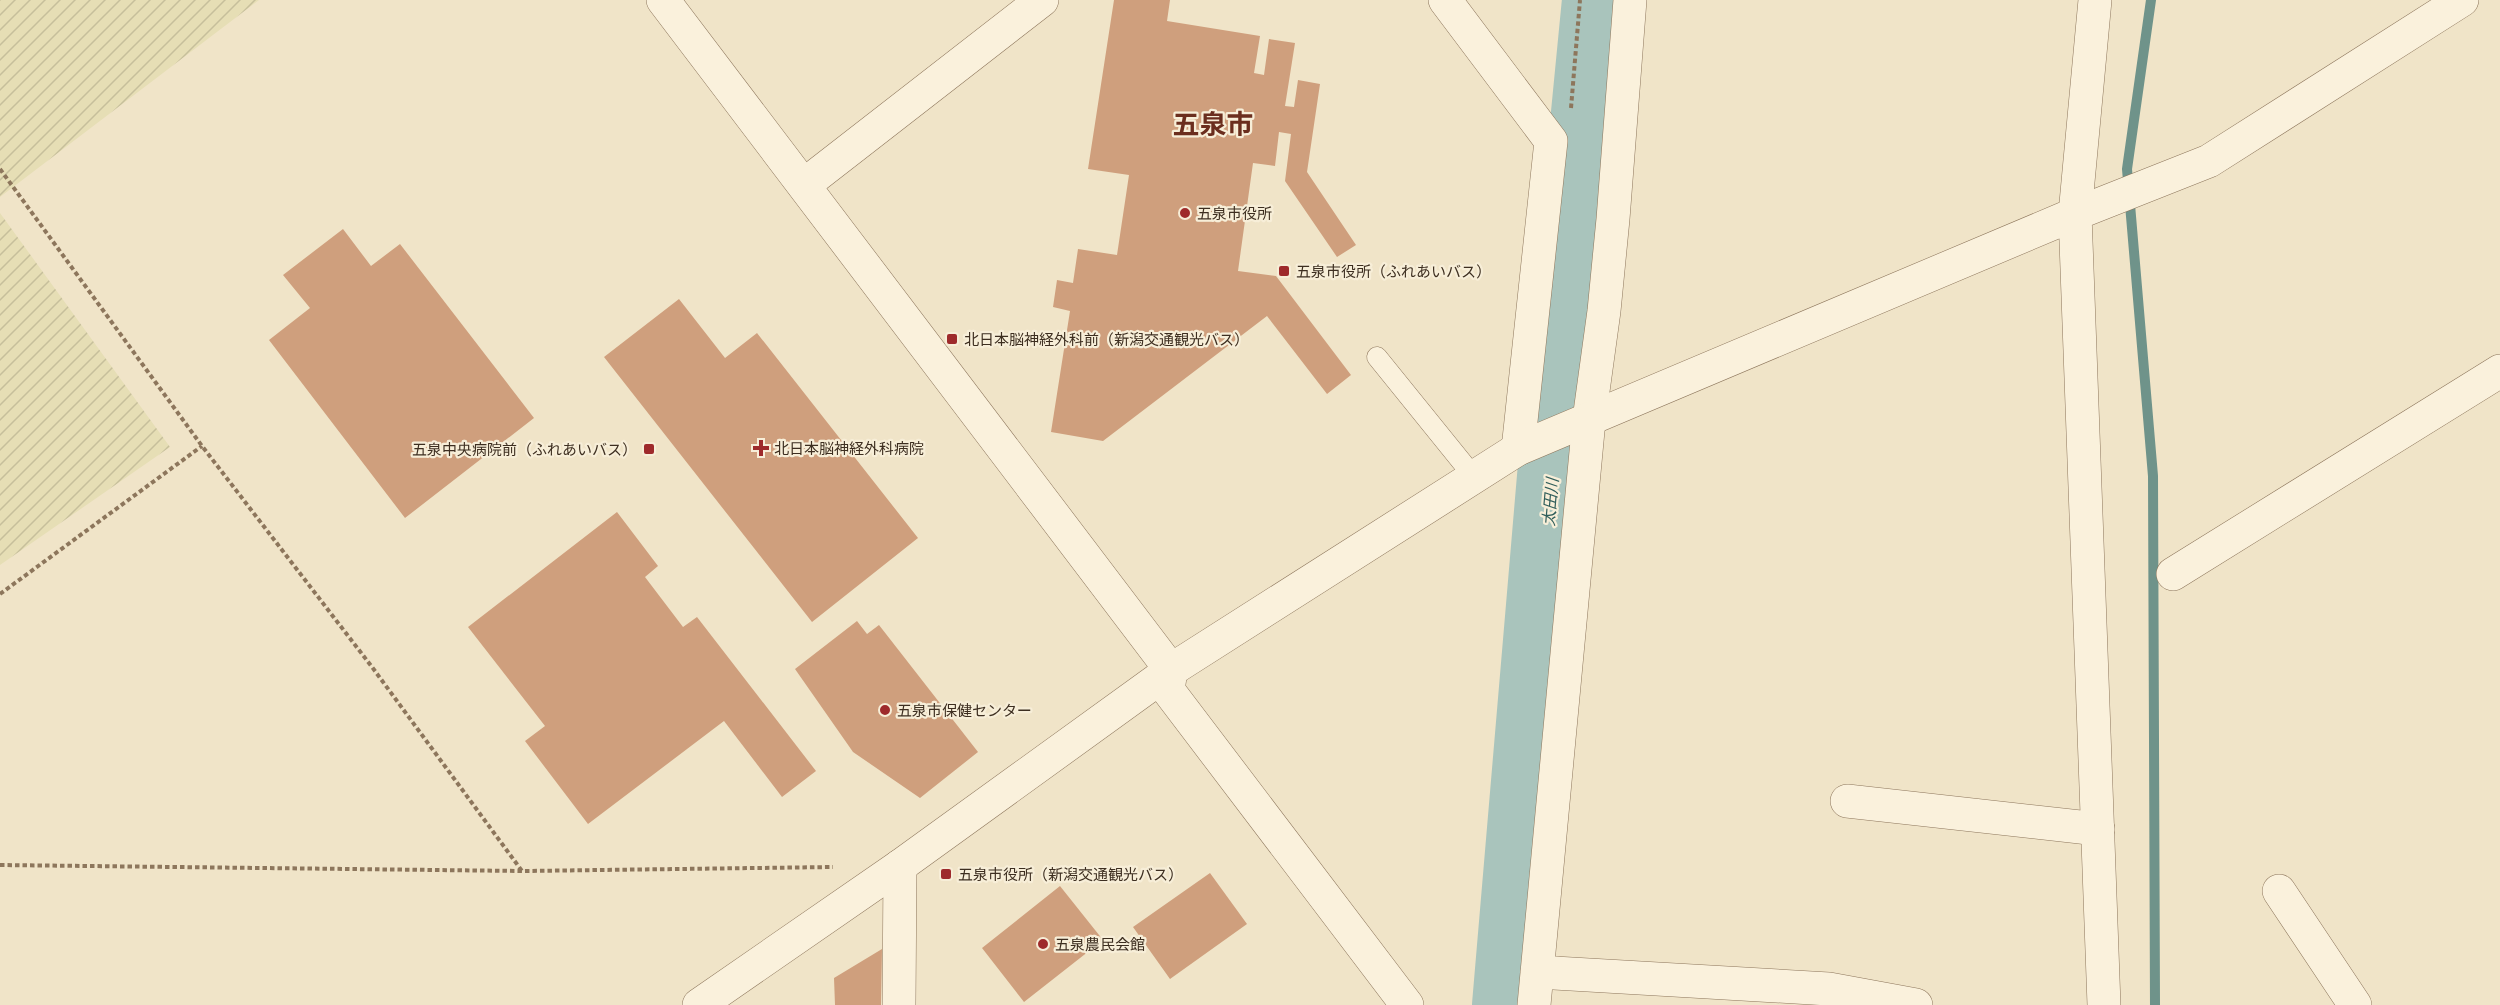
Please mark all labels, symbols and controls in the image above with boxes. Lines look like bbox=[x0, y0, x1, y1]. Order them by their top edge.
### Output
district label: 五泉市 bbox=[1173, 106, 1254, 143]
place label: 五泉市役所 bbox=[1197, 203, 1272, 224]
marker: 五泉市役所 bbox=[1178, 206, 1192, 220]
place label: 五泉市役所（ふれあいバス） bbox=[1296, 261, 1491, 282]
marker: 五泉市役所（ふれあいバス） bbox=[1277, 264, 1291, 278]
place label: 北日本脳神経外科前（新潟交通観光バス） bbox=[964, 329, 1249, 350]
marker: 北日本脳神経外科前（新潟交通観光バス） bbox=[945, 332, 959, 346]
place label: 北日本脳神経外科病院 bbox=[774, 438, 924, 459]
place label: 五泉中央病院前（ふれあいバス） bbox=[412, 439, 637, 460]
marker: 北日本脳神経外科病院 bbox=[752, 439, 770, 457]
marker: 五泉中央病院前（ふれあいバス） bbox=[642, 442, 656, 456]
water label: 太田川 bbox=[1537, 475, 1563, 527]
place label: 五泉市保健センター bbox=[897, 700, 1032, 721]
marker: 五泉市保健センター bbox=[878, 703, 892, 717]
place label: 五泉市役所（新潟交通観光バス） bbox=[958, 864, 1183, 885]
marker: 五泉市役所（新潟交通観光バス） bbox=[939, 867, 953, 881]
place label: 五泉農民会館 bbox=[1055, 934, 1145, 955]
marker: 五泉農民会館 bbox=[1036, 937, 1050, 951]

